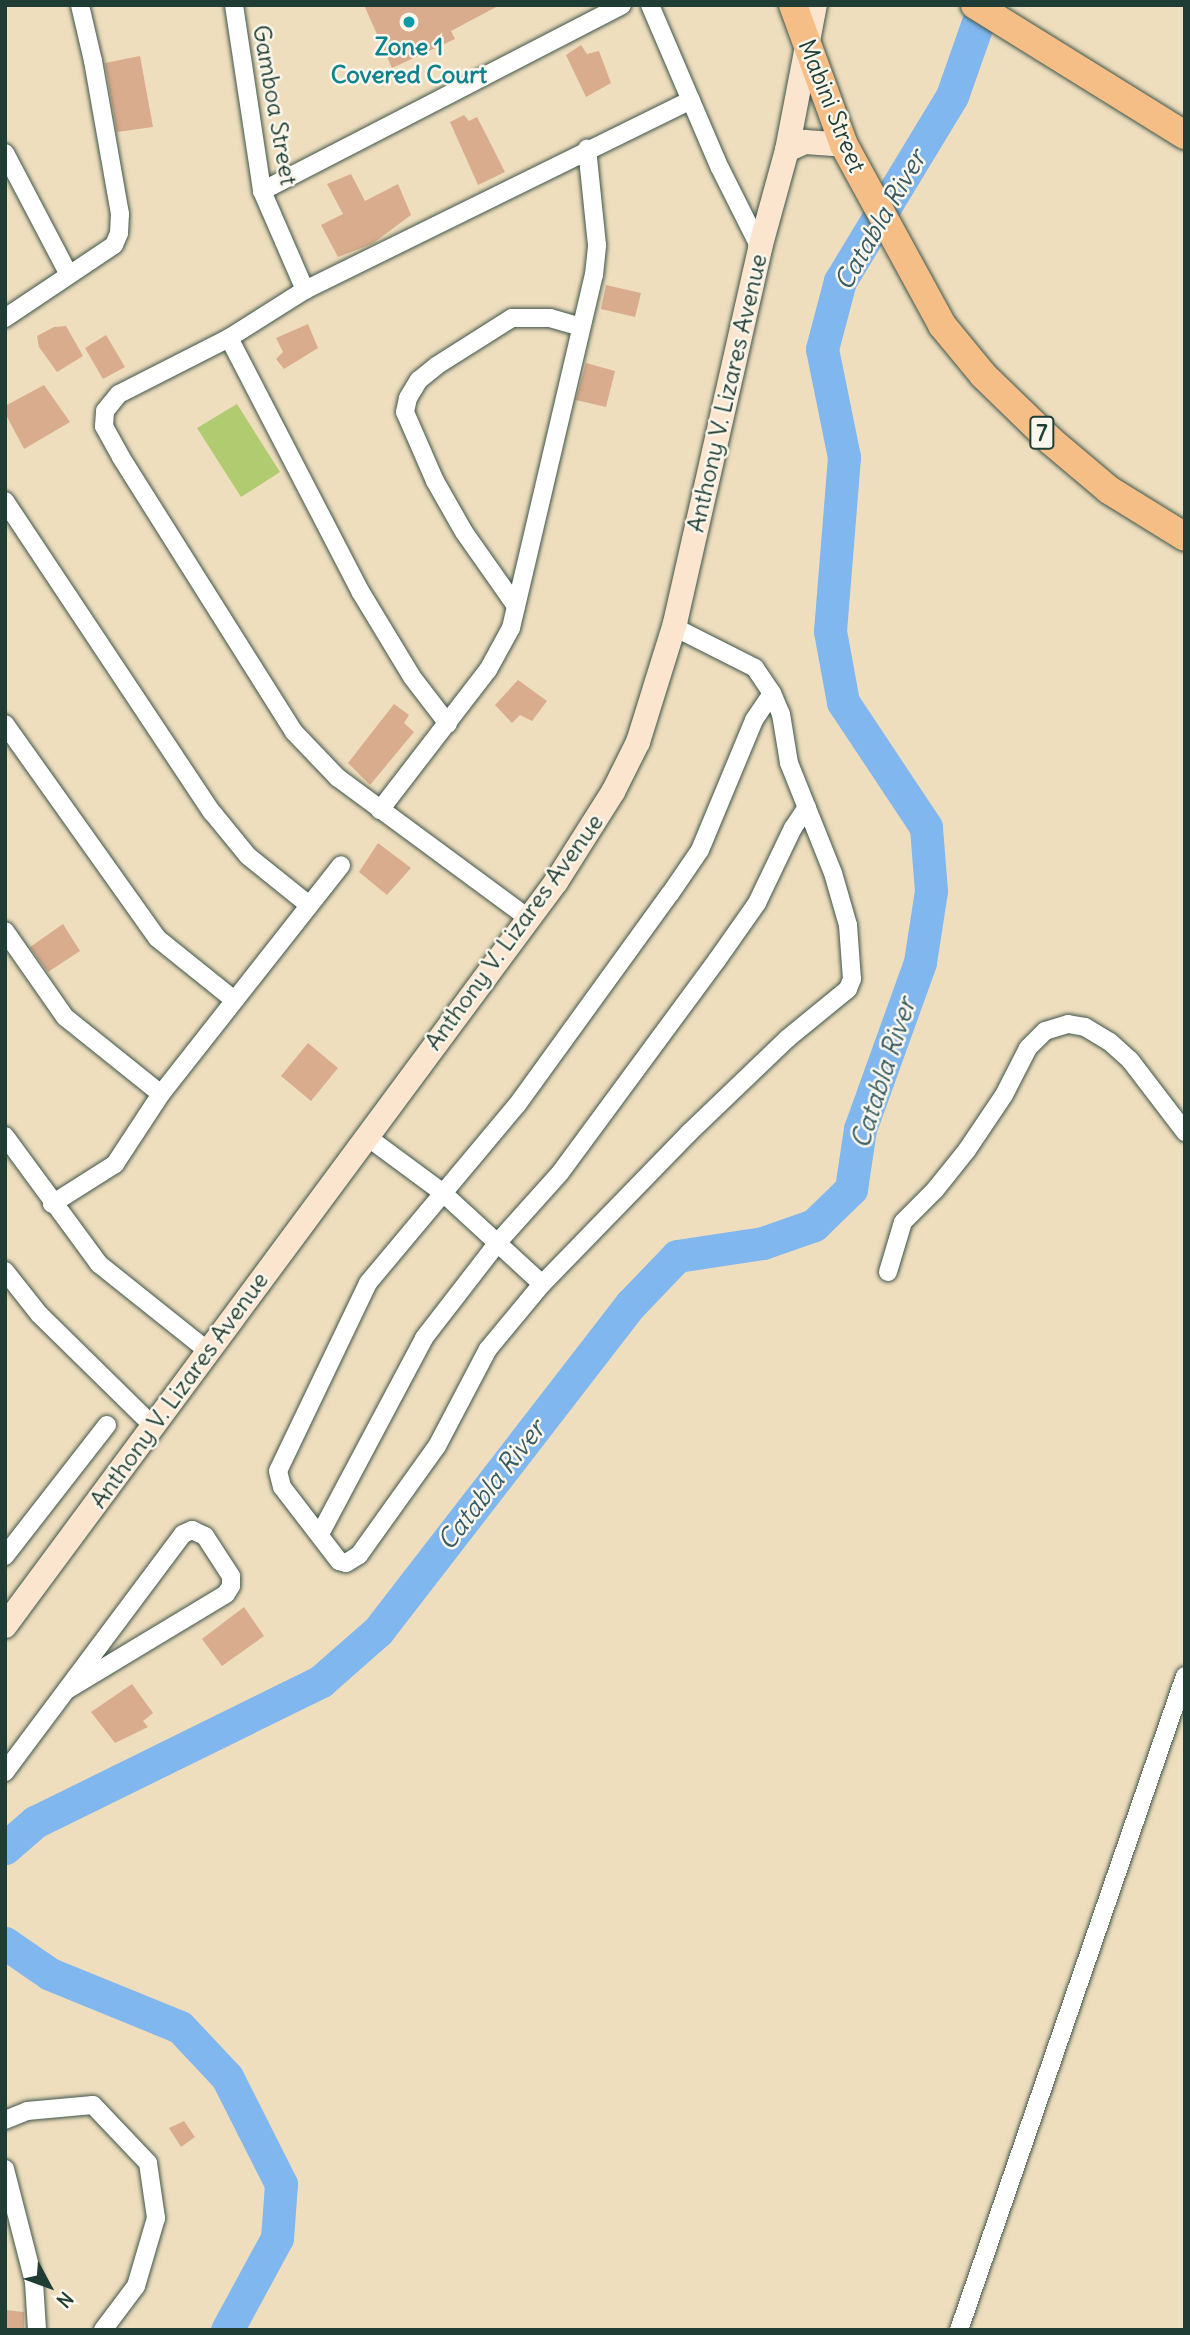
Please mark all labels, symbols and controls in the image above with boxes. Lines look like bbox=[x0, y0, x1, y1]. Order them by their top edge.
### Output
marker: Zone 1 Covered Court bbox=[401, 14, 417, 30]
street label: Gamboa Street bbox=[247, 23, 303, 187]
place label: Zone 1 Covered Court bbox=[331, 33, 487, 89]
street label: Mabini Street bbox=[792, 35, 872, 177]
water label: Catabla River bbox=[827, 145, 933, 295]
street label: Anthony V. Lizares Avenue bbox=[681, 251, 773, 535]
road number: 7 bbox=[1028, 414, 1056, 452]
street label: Anthony V. Lizares Avenue bbox=[419, 808, 609, 1056]
water label: Catabla River bbox=[844, 994, 922, 1152]
street label: Anthony V. Lizares Avenue bbox=[84, 1266, 274, 1514]
water label: Catabla River bbox=[431, 1414, 551, 1556]
north arrow bbox=[14, 2251, 84, 2321]
text: N bbox=[51, 2287, 78, 2313]

